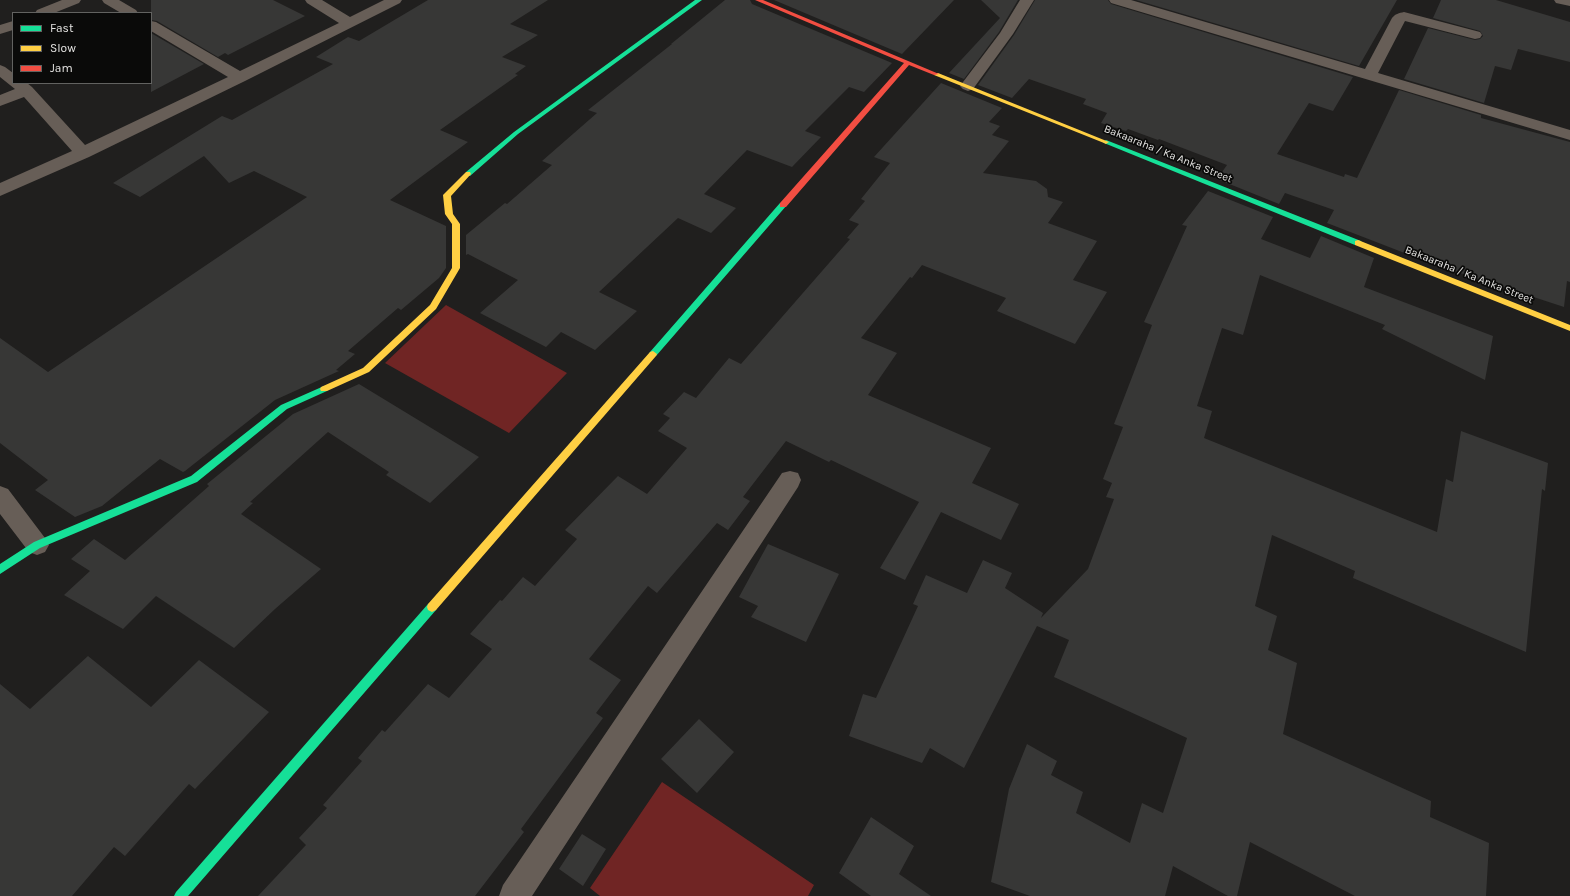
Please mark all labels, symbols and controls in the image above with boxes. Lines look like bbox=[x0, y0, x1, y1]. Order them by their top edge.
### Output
legend bbox=[12, 12, 152, 84]
text: Fast bbox=[50, 21, 73, 35]
text: Slow bbox=[50, 41, 76, 55]
text: Jam bbox=[50, 61, 73, 75]
street label: Bakaaraha / Ka Anka Street bbox=[1102, 122, 1234, 186]
street label: Bakaaraha / Ka Anka Street bbox=[1403, 243, 1535, 307]

